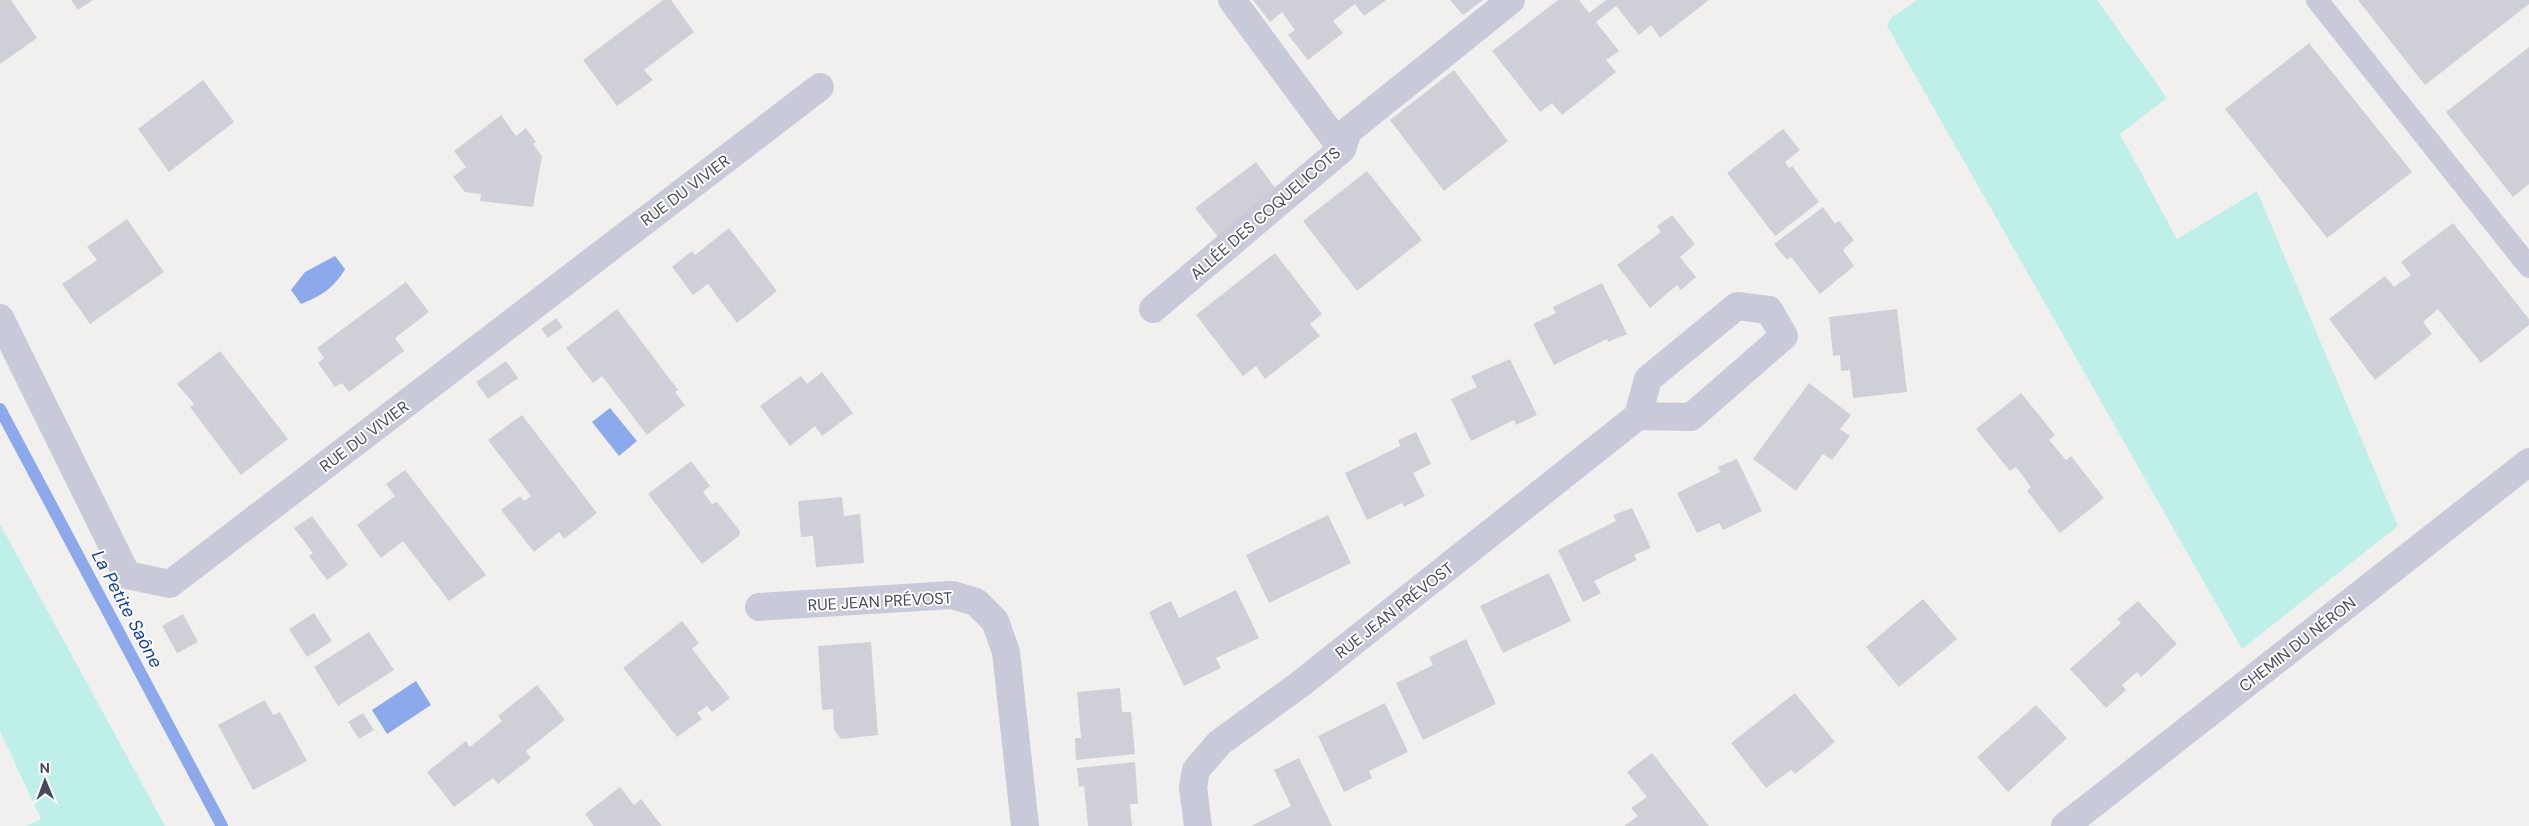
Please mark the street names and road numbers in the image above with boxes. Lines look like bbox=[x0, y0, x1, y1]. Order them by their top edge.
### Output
street label: ALLÉE DES COQUELICOTS bbox=[1186, 142, 1345, 284]
street label: RUE DU VIVIER bbox=[636, 150, 734, 231]
street label: RUE DU VIVIER bbox=[315, 396, 413, 477]
street label: RUE JEAN PRÉVOST bbox=[1331, 558, 1458, 663]
street label: RUE JEAN PRÉVOST bbox=[807, 587, 953, 616]
street label: CHEMIN DU NÉRON bbox=[2235, 592, 2360, 697]

